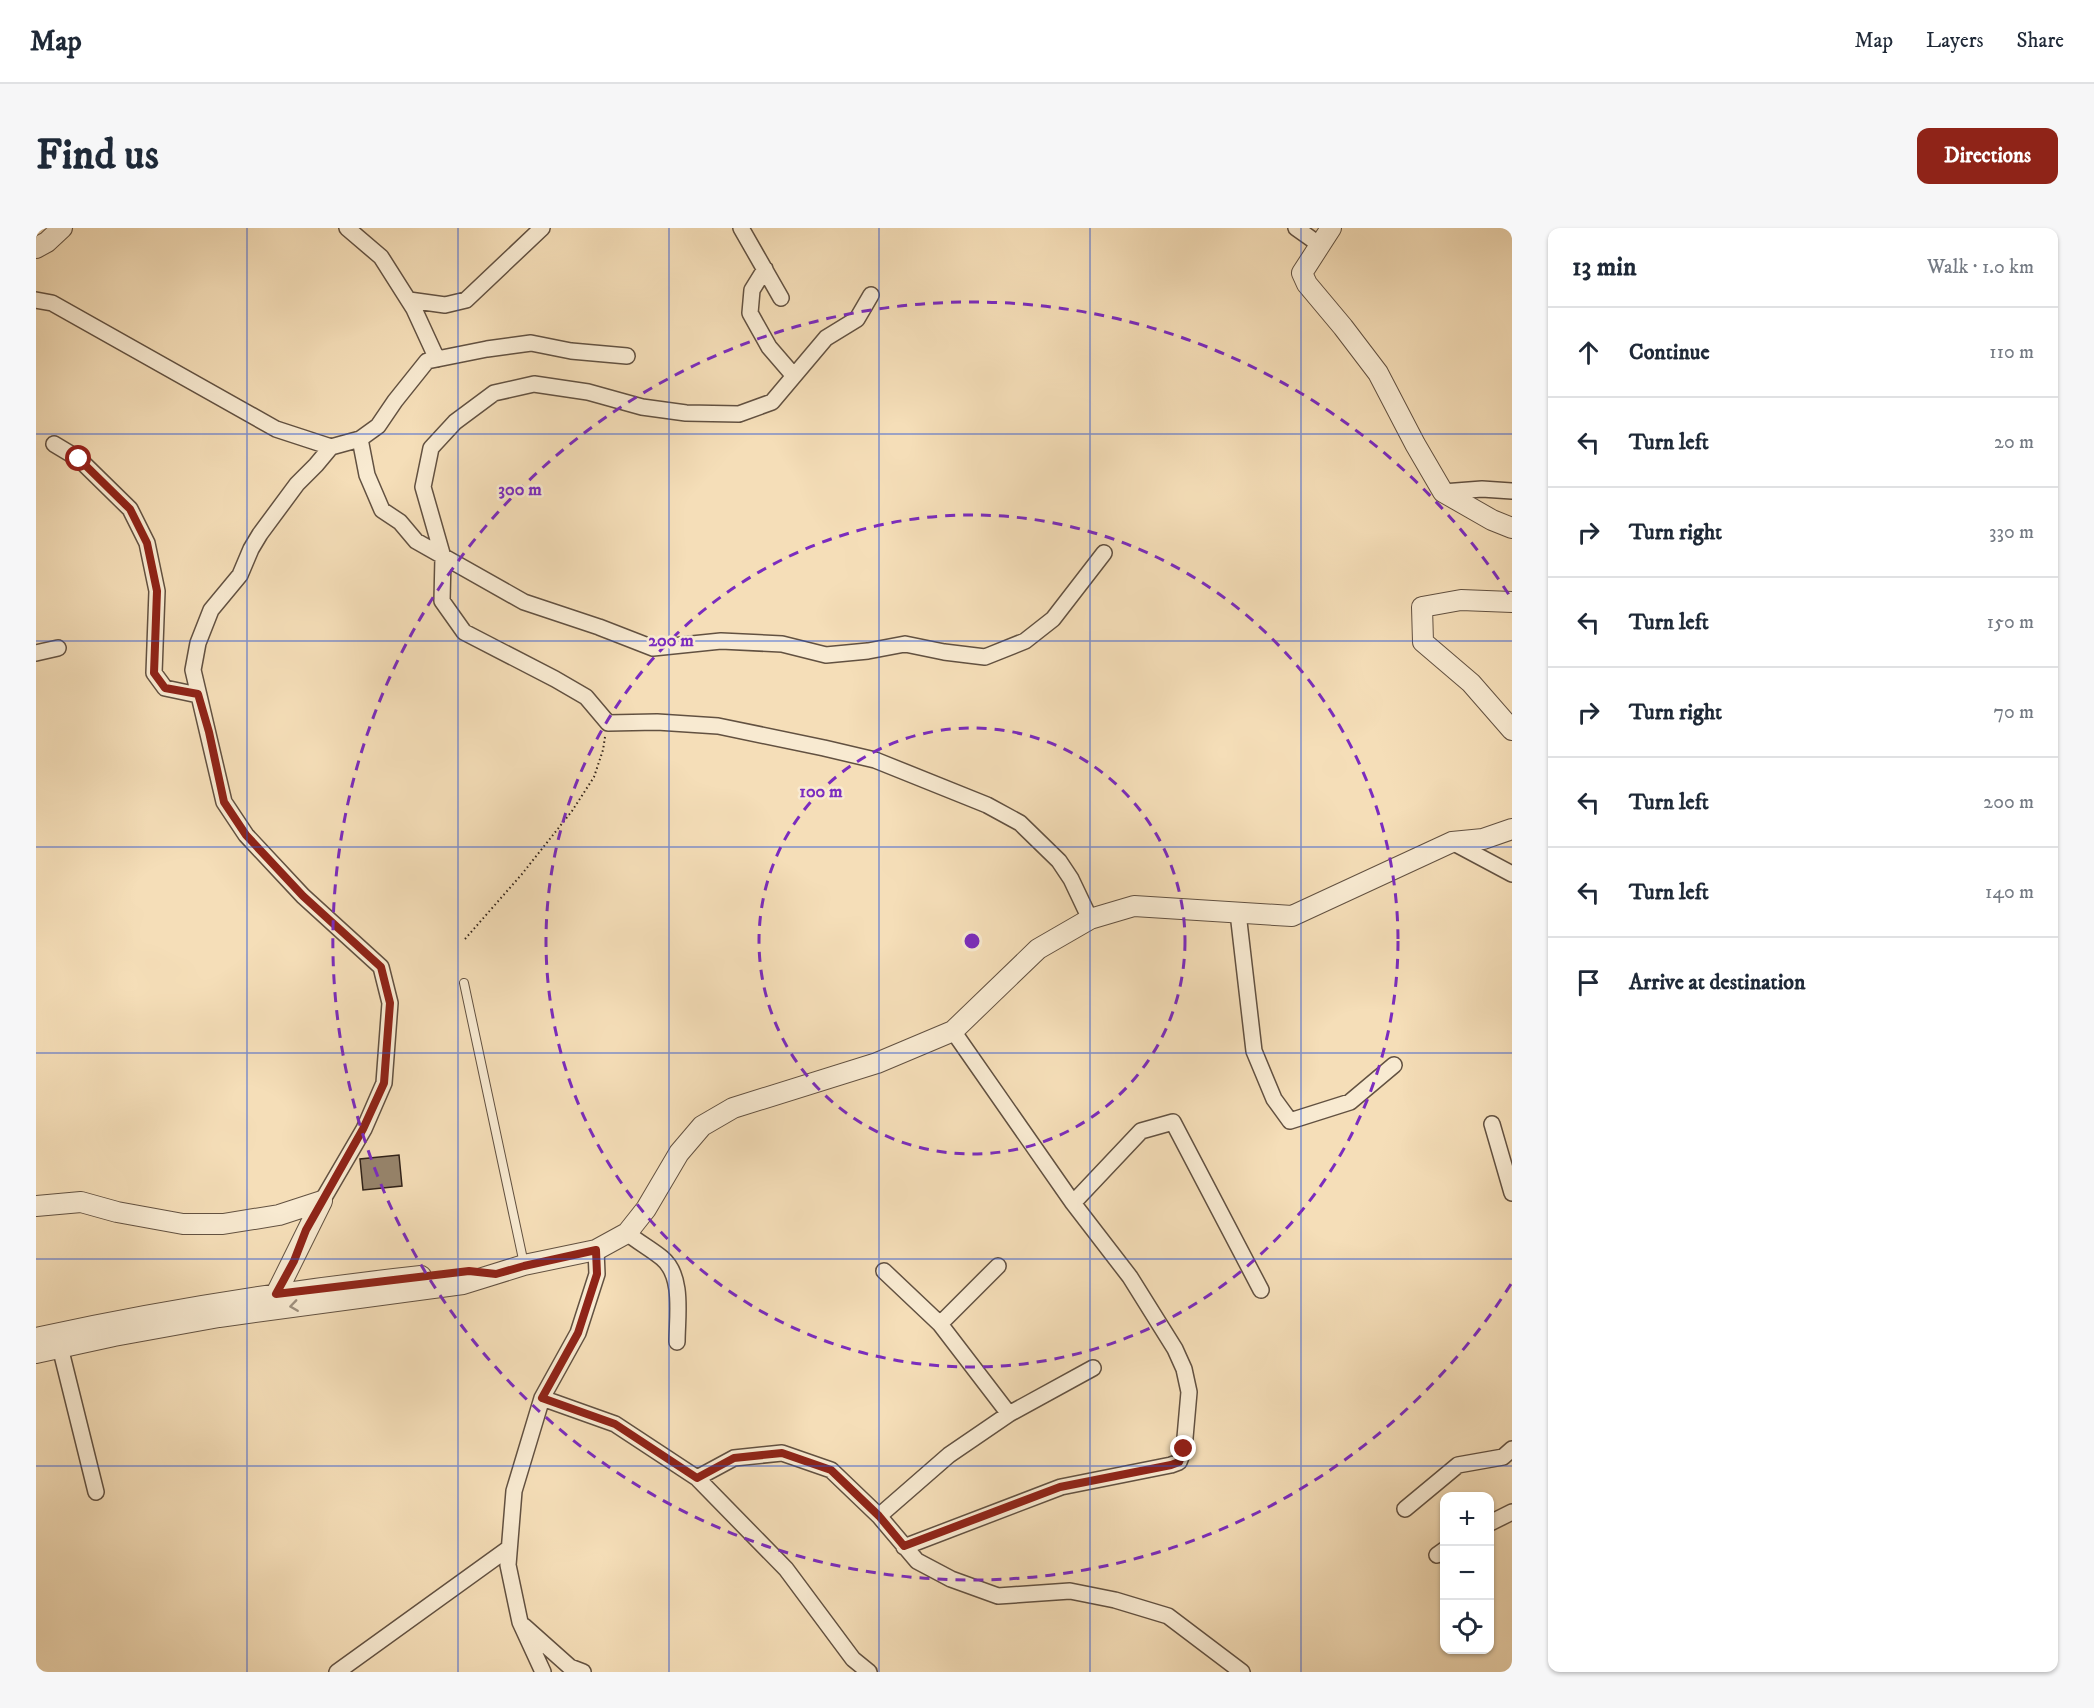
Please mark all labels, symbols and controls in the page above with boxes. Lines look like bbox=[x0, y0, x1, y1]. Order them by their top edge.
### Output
text: Map bbox=[30, 24, 82, 59]
text: Map bbox=[1854, 28, 1893, 54]
text: Layers bbox=[1926, 28, 1984, 54]
text: Share bbox=[2017, 28, 2064, 54]
button: Directions bbox=[1917, 128, 2058, 184]
text: Find us bbox=[36, 130, 159, 182]
text: 13 min bbox=[1572, 251, 1637, 284]
text: Walk · 1.0 km bbox=[1927, 255, 2034, 280]
icon: ahead bbox=[1572, 336, 1605, 369]
text: Continue bbox=[1629, 339, 1710, 366]
text: 110 m bbox=[1989, 340, 2034, 365]
icon: left bbox=[1572, 426, 1605, 459]
text: Turn left bbox=[1629, 429, 1709, 456]
text: 20 m bbox=[1994, 430, 2034, 455]
route start bbox=[65, 445, 91, 471]
text: 300 m bbox=[498, 479, 542, 501]
icon: right bbox=[1572, 516, 1605, 549]
text: Turn right bbox=[1629, 519, 1722, 546]
text: 330 m bbox=[1989, 520, 2034, 545]
icon: left bbox=[1572, 606, 1605, 639]
text: Turn left bbox=[1629, 609, 1709, 636]
text: 150 m bbox=[1987, 610, 2034, 635]
text: 200 m bbox=[648, 630, 694, 652]
icon: right bbox=[1572, 696, 1605, 729]
text: Turn right bbox=[1629, 699, 1722, 726]
text: 70 m bbox=[1993, 700, 2034, 725]
text: 100 m bbox=[799, 781, 843, 803]
icon: left bbox=[1572, 786, 1605, 819]
text: Turn left bbox=[1629, 789, 1709, 816]
text: 200 m bbox=[1983, 790, 2034, 815]
icon: left bbox=[1572, 876, 1605, 909]
text: Turn left bbox=[1629, 879, 1709, 906]
text: 140 m bbox=[1985, 880, 2034, 905]
centre of rings bbox=[962, 931, 982, 951]
icon: arrive bbox=[1572, 966, 1605, 999]
text: Arrive at destination bbox=[1629, 969, 1806, 996]
one-way arrow bbox=[289, 1300, 299, 1312]
route end bbox=[1170, 1435, 1196, 1461]
map controls bbox=[1440, 1492, 1494, 1654]
button: + bbox=[1440, 1492, 1494, 1546]
button: − bbox=[1440, 1546, 1494, 1600]
button: locate bbox=[1440, 1600, 1494, 1654]

